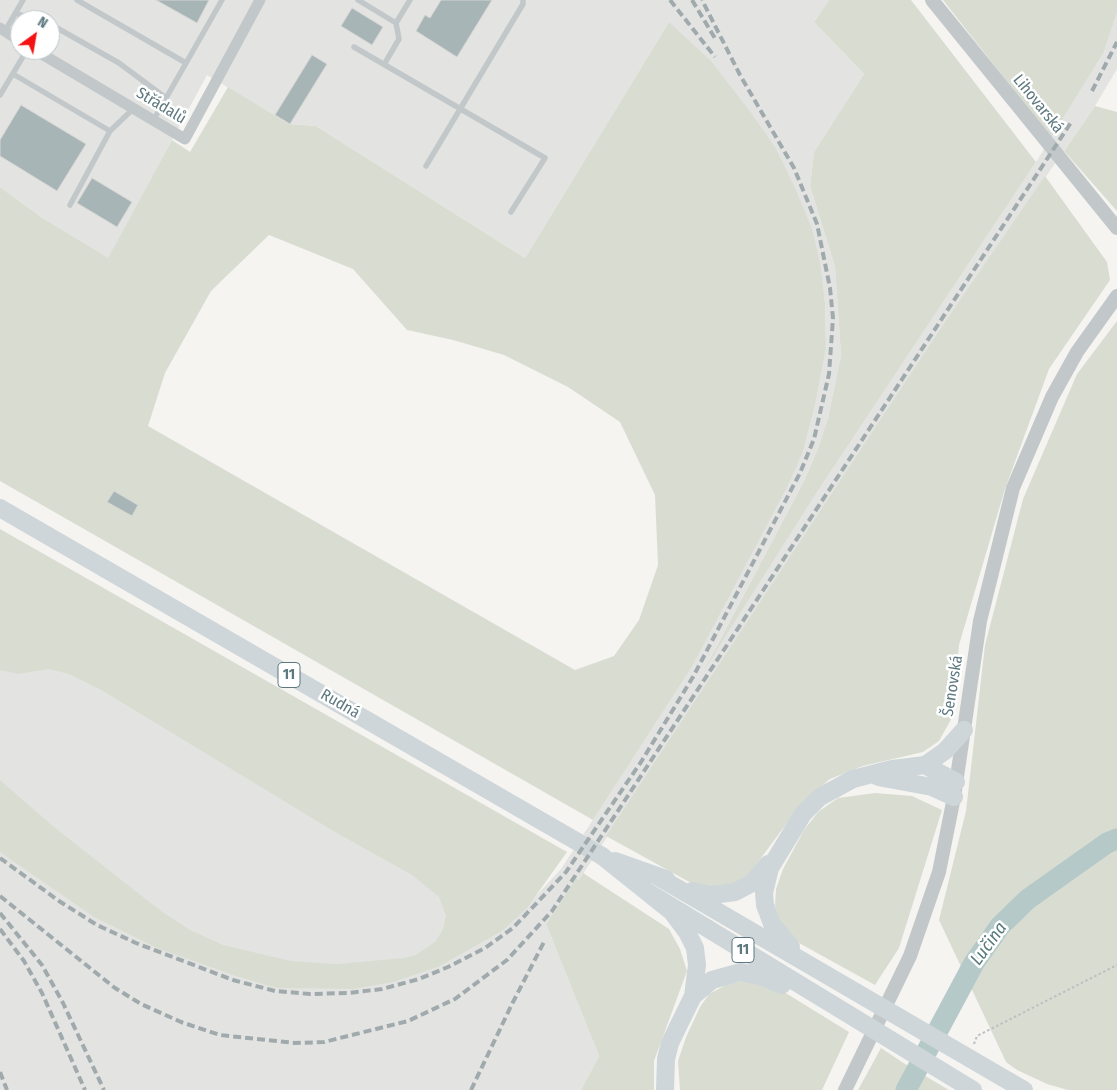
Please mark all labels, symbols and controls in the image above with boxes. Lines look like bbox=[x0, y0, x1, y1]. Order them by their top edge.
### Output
north arrow bbox=[10, 10, 60, 60]
text: N bbox=[35, 13, 51, 32]
street label: Lihovarská bbox=[1009, 71, 1067, 137]
street label: Střádalů bbox=[133, 84, 189, 128]
street label: Šenovská bbox=[939, 654, 967, 718]
road number: 11 bbox=[278, 662, 300, 688]
street label: Rudná bbox=[317, 685, 363, 723]
water label: Lučina bbox=[966, 918, 1012, 970]
road number: 11 bbox=[732, 938, 754, 962]

